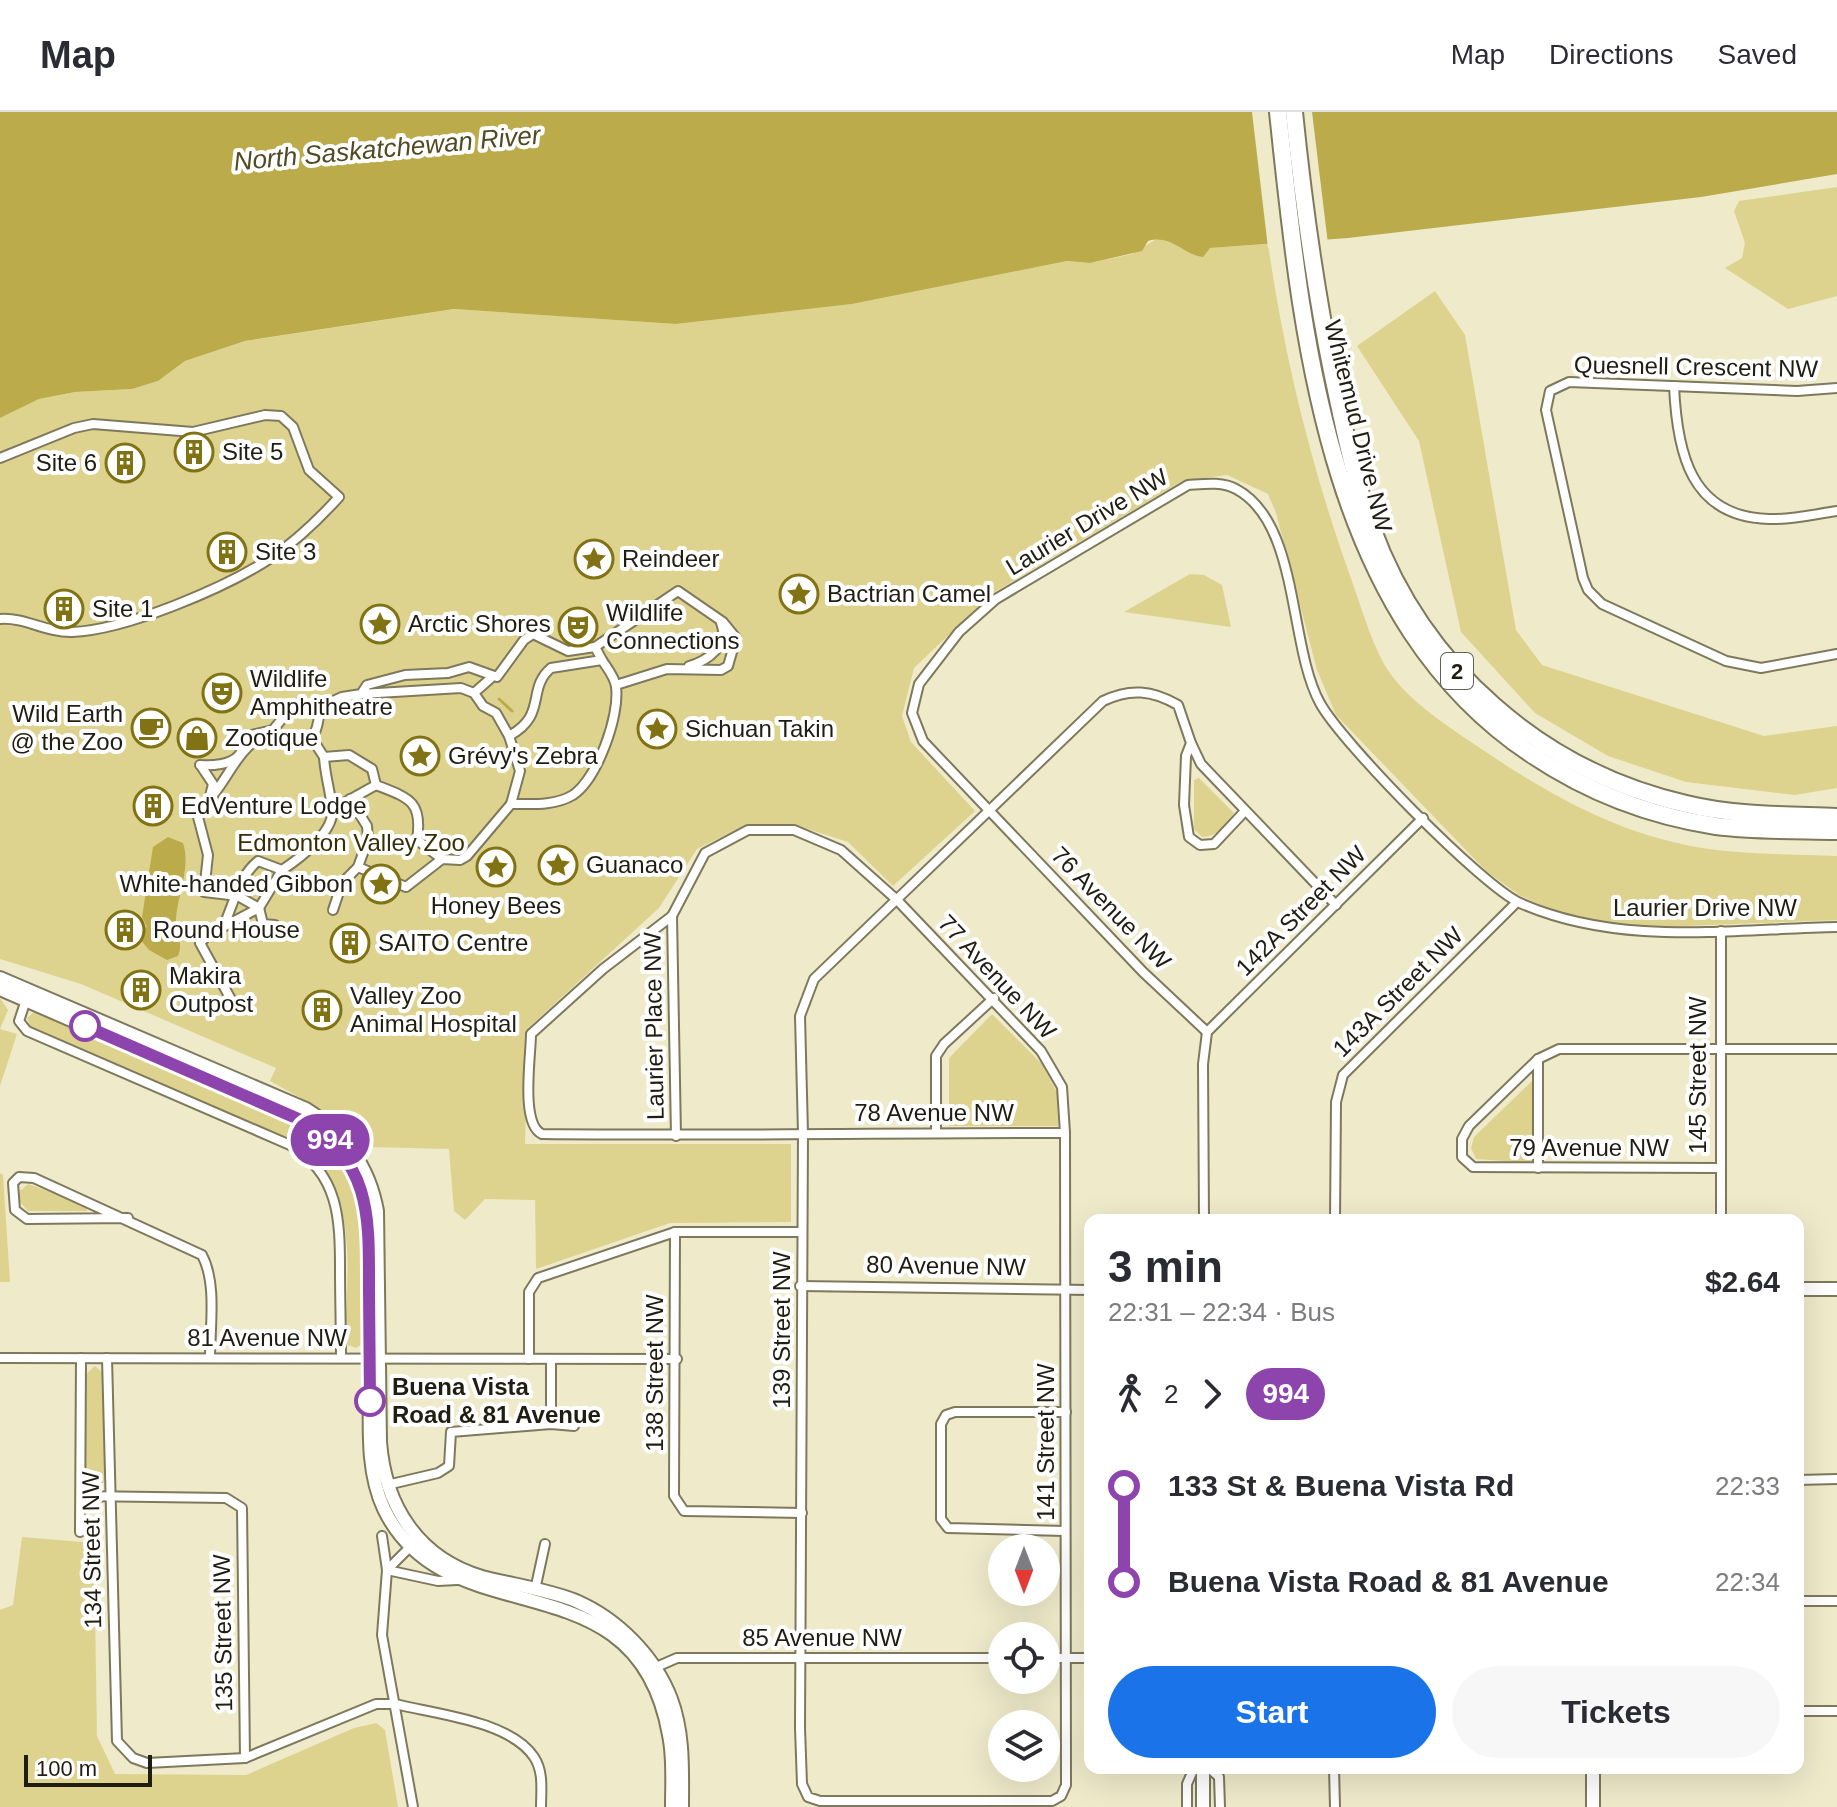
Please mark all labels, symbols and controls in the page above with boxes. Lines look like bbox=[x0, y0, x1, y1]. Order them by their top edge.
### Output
text: Map bbox=[40, 34, 116, 76]
text: Map bbox=[1451, 39, 1505, 70]
text: Directions bbox=[1549, 39, 1674, 70]
text: Saved bbox=[1718, 39, 1797, 70]
water label: North Saskatchewan River bbox=[232, 120, 543, 176]
street label: Whitemud Drive NW bbox=[1319, 317, 1398, 535]
street label: Quesnell Crescent NW bbox=[1574, 351, 1819, 382]
building icon: Site 5 bbox=[173, 431, 215, 473]
place label: Site 5 bbox=[222, 438, 283, 465]
building icon: Site 6 bbox=[104, 442, 146, 484]
place label: Site 6 bbox=[36, 449, 97, 476]
street label: Laurier Drive NW bbox=[1001, 462, 1173, 581]
building icon: Site 3 bbox=[206, 531, 248, 573]
place label: Site 3 bbox=[255, 538, 316, 565]
place icon: Reindeer bbox=[573, 538, 615, 580]
place label: Reindeer bbox=[622, 545, 719, 572]
place icon: Bactrian Camel bbox=[778, 573, 820, 615]
place label: Bactrian Camel bbox=[827, 580, 991, 607]
building icon: Site 1 bbox=[43, 588, 85, 630]
place label: Site 1 bbox=[92, 595, 153, 622]
place label: Wildlife Connections bbox=[606, 599, 739, 654]
place icon: Arctic Shores bbox=[359, 603, 401, 645]
theatre icon: Wildlife Connections bbox=[557, 606, 599, 648]
place label: Arctic Shores bbox=[408, 610, 551, 637]
road number: 2 bbox=[1441, 653, 1473, 689]
place label: Wildlife Amphitheatre bbox=[250, 665, 393, 720]
theatre icon: Wildlife Amphitheatre bbox=[201, 672, 243, 714]
place label: Wild Earth @ the Zoo bbox=[11, 700, 123, 755]
cafe icon: Wild Earth @ the Zoo bbox=[130, 707, 172, 749]
place icon: Sichuan Takin bbox=[636, 708, 678, 750]
place label: Sichuan Takin bbox=[685, 715, 834, 742]
shop icon: Zootique bbox=[176, 717, 218, 759]
place label: Zootique bbox=[225, 724, 318, 751]
place icon: Grévy's Zebra bbox=[399, 735, 441, 777]
place label: Grévy's Zebra bbox=[448, 742, 599, 769]
building icon: EdVenture Lodge bbox=[132, 785, 174, 827]
place label: EdVenture Lodge bbox=[181, 792, 367, 819]
park label: Edmonton Valley Zoo bbox=[237, 829, 465, 856]
street label: 142A Street NW bbox=[1230, 840, 1371, 981]
street label: 76 Avenue NW bbox=[1046, 841, 1177, 975]
place icon: Guanaco bbox=[537, 844, 579, 886]
place icon: Honey Bees bbox=[475, 846, 517, 888]
place label: Guanaco bbox=[586, 851, 683, 878]
place icon: White-handed Gibbon bbox=[360, 863, 402, 905]
place label: White-handed Gibbon bbox=[120, 870, 353, 897]
place label: Honey Bees bbox=[431, 892, 561, 919]
street label: Laurier Drive NW bbox=[1613, 894, 1797, 921]
building icon: Round House bbox=[104, 909, 146, 951]
street label: 77 Avenue NW bbox=[933, 909, 1062, 1045]
place label: Round House bbox=[153, 916, 300, 943]
street label: 143A Street NW bbox=[1327, 921, 1468, 1062]
building icon: SAITO Centre bbox=[329, 922, 371, 964]
place label: SAITO Centre bbox=[378, 929, 528, 956]
street label: Laurier Place NW bbox=[638, 931, 669, 1120]
place label: Makira Outpost bbox=[169, 962, 253, 1017]
building icon: Makira Outpost bbox=[120, 969, 162, 1011]
place label: Valley Zoo Animal Hospital bbox=[350, 982, 517, 1037]
building icon: Valley Zoo Animal Hospital bbox=[301, 989, 343, 1031]
street label: 145 Street NW bbox=[1684, 996, 1711, 1154]
unlabelled marker bbox=[70, 1011, 100, 1041]
street label: 78 Avenue NW bbox=[854, 1099, 1014, 1126]
line badge: 994 bbox=[284, 1114, 376, 1166]
text: 994 bbox=[307, 1124, 353, 1155]
street label: 79 Avenue NW bbox=[1509, 1134, 1669, 1161]
text: 3 min bbox=[1108, 1242, 1223, 1291]
street label: 139 Street NW bbox=[768, 1251, 795, 1409]
street label: 80 Avenue NW bbox=[866, 1251, 1026, 1280]
text: $2.64 bbox=[1705, 1265, 1780, 1298]
street label: 138 Street NW bbox=[641, 1294, 668, 1452]
text: 22:31 – 22:34 · Bus bbox=[1108, 1297, 1335, 1327]
street label: 81 Avenue NW bbox=[187, 1324, 347, 1351]
street label: 141 Street NW bbox=[1032, 1363, 1059, 1521]
icon: walk bbox=[1108, 1372, 1152, 1416]
icon: forward bbox=[1190, 1372, 1234, 1416]
place label: Buena Vista Road & 81 Avenue bbox=[392, 1373, 601, 1428]
text: 994 bbox=[1262, 1378, 1309, 1409]
text: 2 bbox=[1164, 1379, 1178, 1409]
marker: Buena Vista Road & 81 Avenue bbox=[355, 1386, 385, 1416]
text: 133 St & Buena Vista Rd bbox=[1168, 1469, 1514, 1502]
street label: 134 Street NW bbox=[77, 1471, 106, 1629]
text: 22:33 bbox=[1715, 1471, 1780, 1501]
north arrow bbox=[988, 1534, 1060, 1606]
map controls bbox=[988, 1534, 1060, 1782]
street label: 135 Street NW bbox=[208, 1554, 237, 1712]
text: Buena Vista Road & 81 Avenue bbox=[1168, 1565, 1609, 1598]
text: 22:34 bbox=[1715, 1567, 1780, 1597]
button: locate bbox=[988, 1622, 1060, 1694]
street label: 85 Avenue NW bbox=[742, 1624, 902, 1651]
button: Start bbox=[1108, 1666, 1436, 1758]
button: Tickets bbox=[1452, 1666, 1780, 1758]
button: layers bbox=[988, 1710, 1060, 1782]
scale bar bbox=[24, 1751, 152, 1787]
text: 100 m bbox=[36, 1756, 97, 1781]

